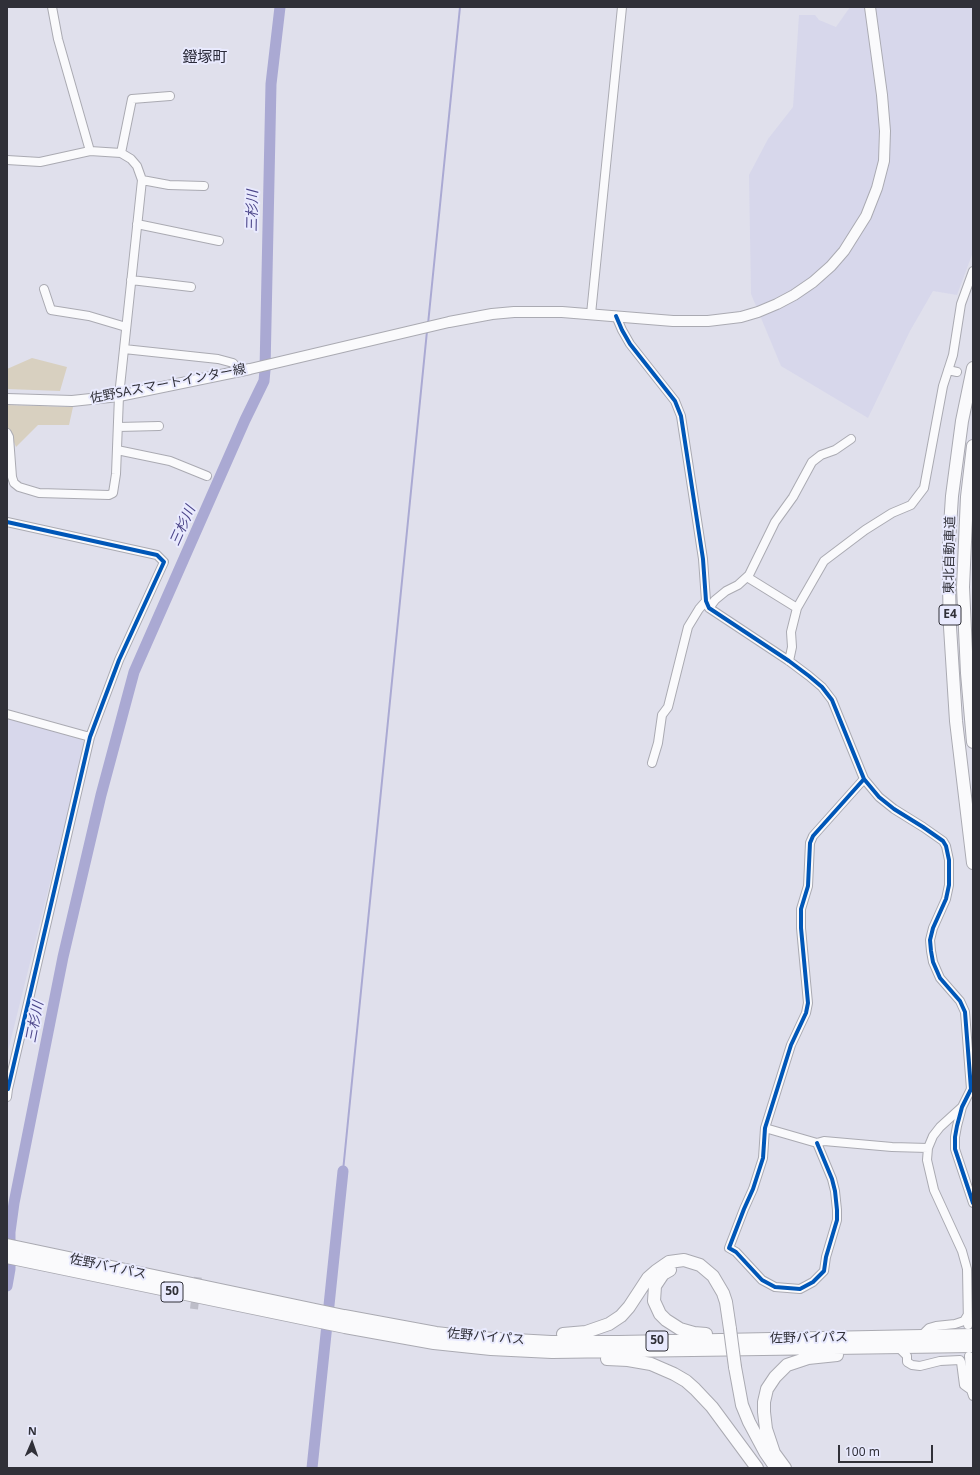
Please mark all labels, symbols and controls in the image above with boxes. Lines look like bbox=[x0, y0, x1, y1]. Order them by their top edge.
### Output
district label: 鐙塚町 bbox=[183, 49, 227, 67]
water label: 三杉川 bbox=[244, 190, 262, 232]
street label: 佐野SAスマートインター線 bbox=[89, 361, 247, 407]
water label: 三杉川 bbox=[167, 503, 199, 549]
street label: 東北自動車道 bbox=[942, 516, 958, 594]
road number: E4 bbox=[939, 605, 961, 625]
water label: 三杉川 bbox=[23, 1000, 47, 1044]
street label: 佐野バイパス bbox=[68, 1251, 148, 1283]
road number: 50 bbox=[161, 1282, 183, 1302]
street label: 佐野バイパス bbox=[446, 1326, 526, 1348]
street label: 佐野バイパス bbox=[770, 1330, 848, 1346]
road number: 50 bbox=[646, 1331, 668, 1351]
north arrow bbox=[12, 1423, 52, 1463]
text: N bbox=[28, 1423, 37, 1438]
scale bar bbox=[840, 1437, 935, 1463]
text: 100 m bbox=[845, 1443, 880, 1460]

